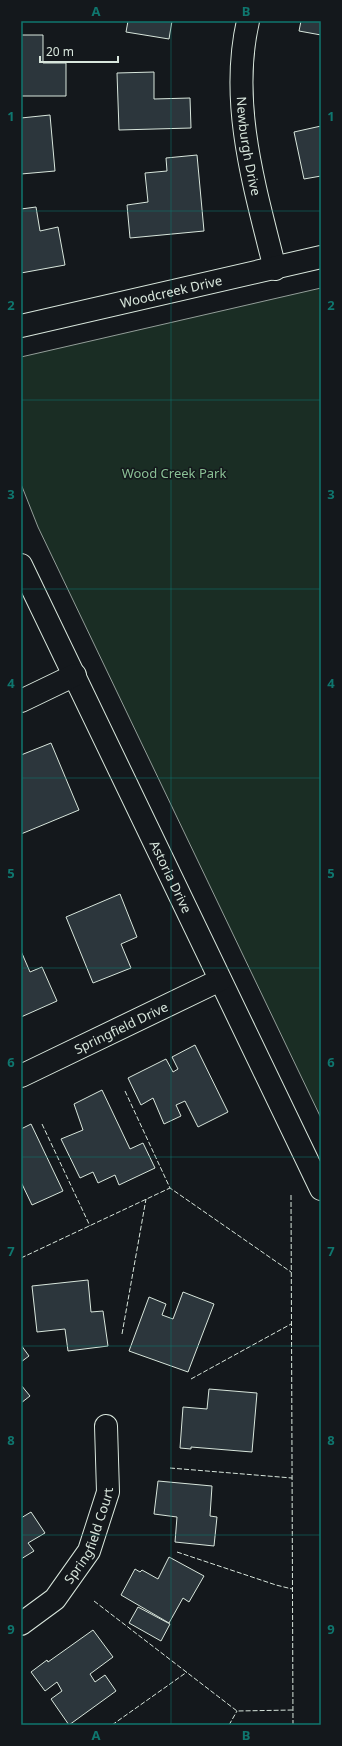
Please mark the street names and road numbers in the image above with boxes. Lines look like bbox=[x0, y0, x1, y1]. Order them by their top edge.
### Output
street label: Newburgh Drive bbox=[233, 96, 266, 197]
street label: Woodcreek Drive bbox=[118, 271, 224, 312]
street label: Astoria Drive bbox=[146, 837, 196, 916]
street label: Springfield Drive bbox=[71, 997, 171, 1058]
street label: Springfield Court bbox=[60, 1487, 117, 1587]

